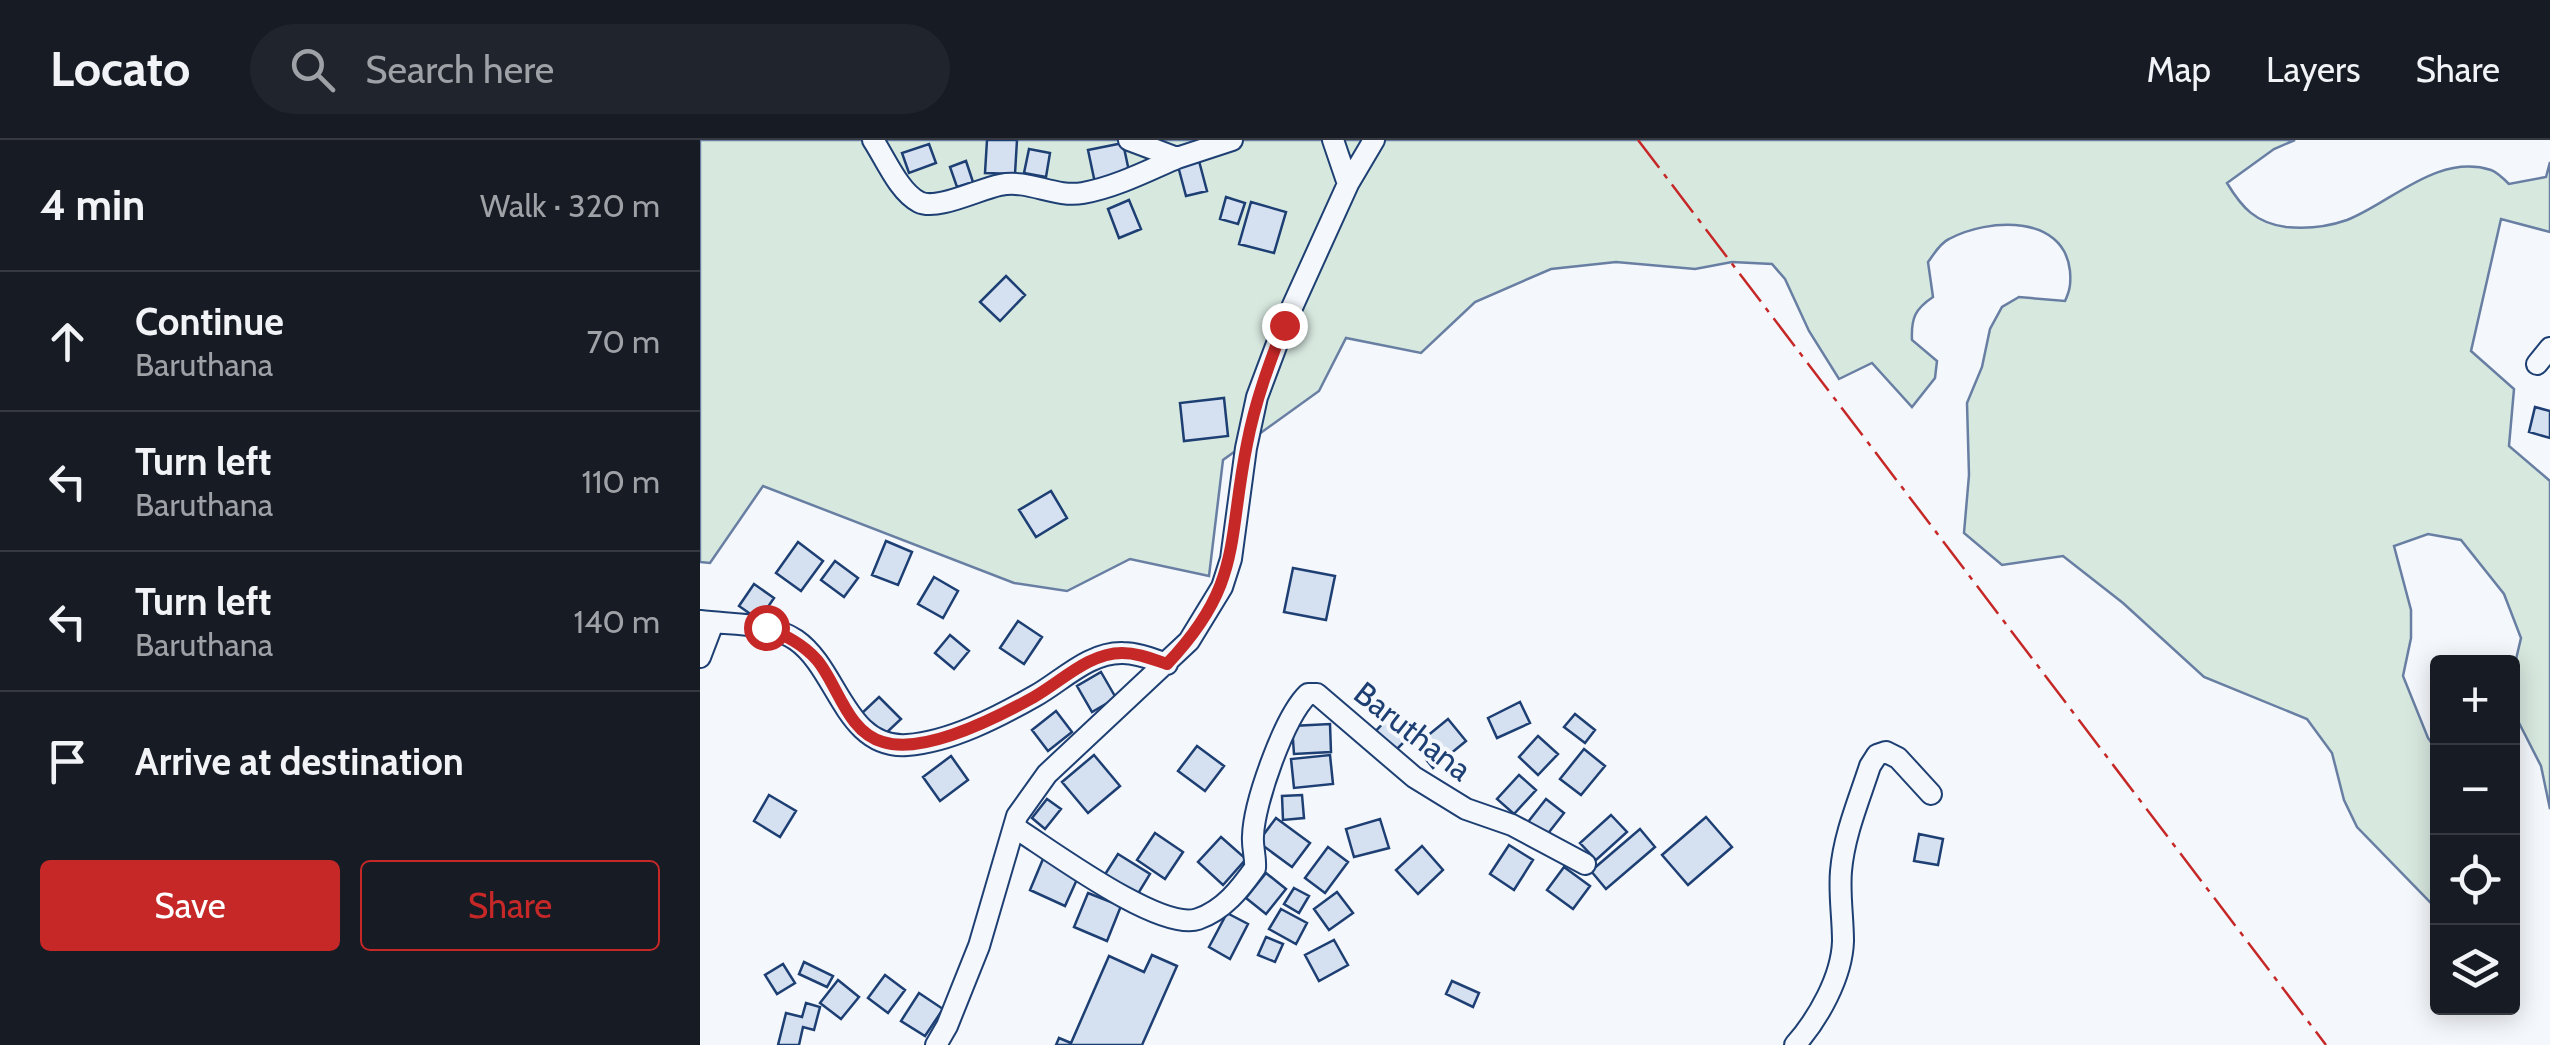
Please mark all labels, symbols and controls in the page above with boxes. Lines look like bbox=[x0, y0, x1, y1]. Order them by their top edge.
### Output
search box bbox=[250, 24, 950, 114]
text: Locato bbox=[50, 40, 190, 98]
icon: search bbox=[285, 42, 340, 97]
text: Search here bbox=[365, 46, 554, 93]
text: Map bbox=[2147, 48, 2211, 91]
text: Layers bbox=[2266, 48, 2360, 91]
text: Share bbox=[2415, 48, 2500, 91]
text: 4 min bbox=[40, 179, 145, 231]
text: Walk · 320 m bbox=[480, 186, 660, 225]
text: Continue bbox=[135, 298, 284, 345]
route end bbox=[1262, 303, 1308, 349]
icon: ahead bbox=[40, 314, 95, 369]
text: 70 m bbox=[587, 322, 660, 361]
text: Baruthana bbox=[135, 345, 273, 384]
text: Turn left bbox=[135, 438, 271, 485]
icon: left bbox=[40, 454, 95, 509]
text: 110 m bbox=[582, 462, 660, 501]
text: Baruthana bbox=[135, 485, 273, 524]
text: Turn left bbox=[135, 578, 271, 625]
icon: left bbox=[40, 594, 95, 649]
text: 140 m bbox=[573, 602, 660, 641]
route start bbox=[744, 605, 790, 651]
text: Baruthana bbox=[135, 625, 273, 664]
map controls bbox=[2430, 655, 2520, 1015]
button: + bbox=[2430, 655, 2520, 745]
street label: Baruthana bbox=[1347, 673, 1480, 789]
icon: arrive bbox=[40, 734, 95, 789]
text: Arrive at destination bbox=[135, 738, 464, 785]
button: − bbox=[2430, 745, 2520, 835]
button: locate bbox=[2430, 835, 2520, 925]
button: Save bbox=[40, 860, 340, 951]
button: Share bbox=[360, 860, 660, 951]
button: layers bbox=[2430, 925, 2520, 1015]

